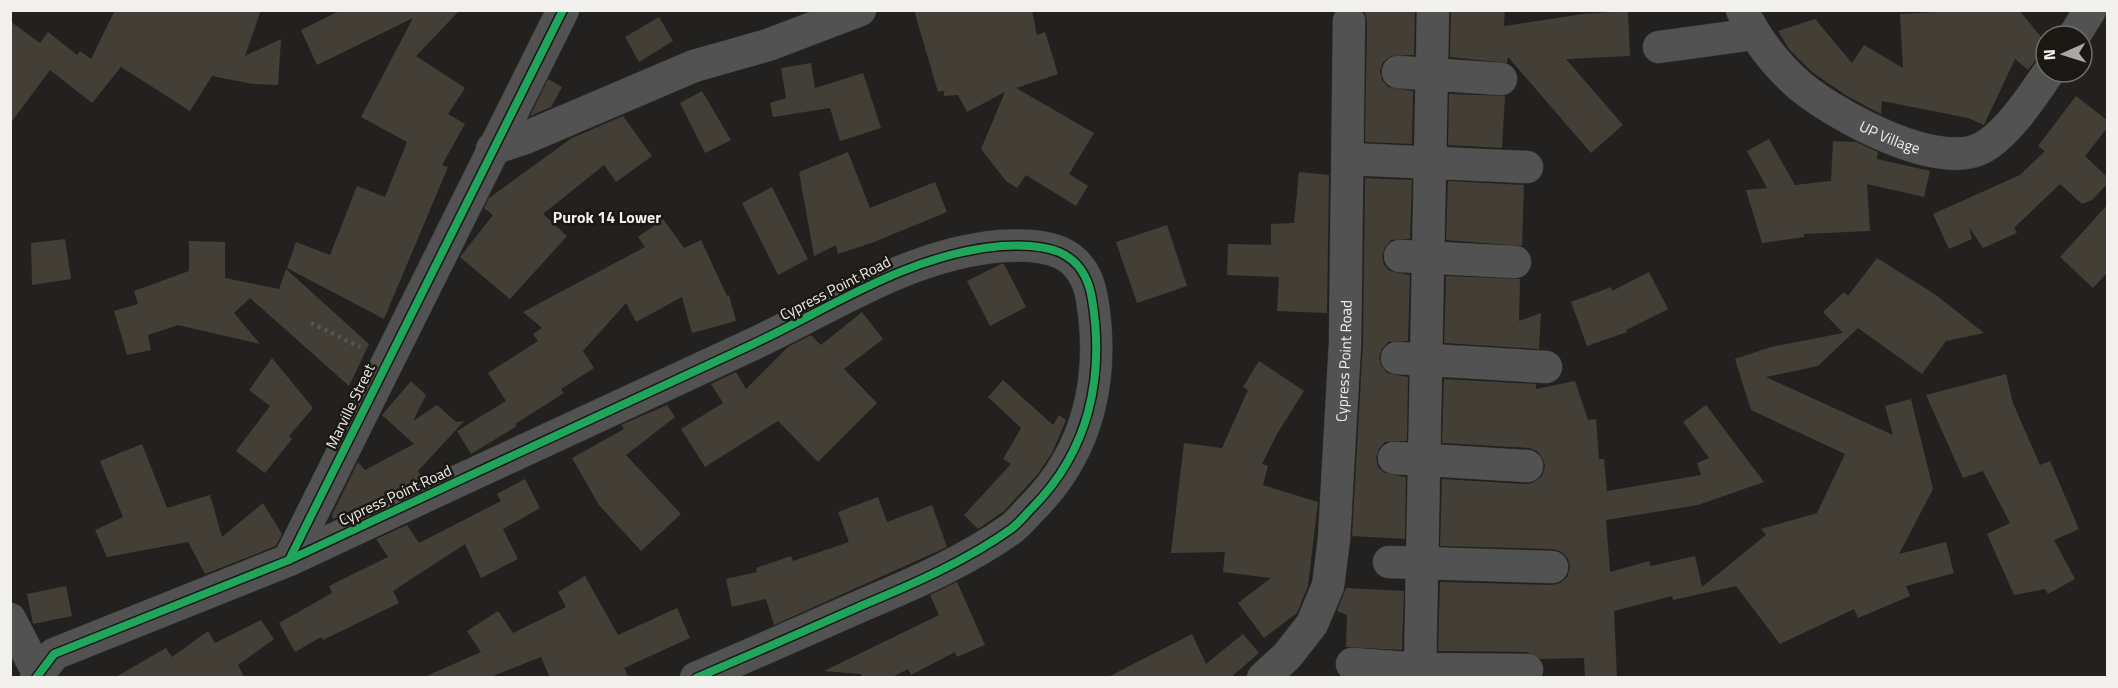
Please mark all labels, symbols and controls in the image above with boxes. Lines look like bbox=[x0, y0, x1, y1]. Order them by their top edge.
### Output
north arrow bbox=[2034, 24, 2094, 84]
text: N bbox=[2037, 49, 2061, 61]
street label: UP Village bbox=[1856, 114, 1923, 159]
district label: Purok 14 Lower bbox=[553, 205, 661, 229]
street label: Cypress Point Road bbox=[775, 250, 895, 326]
street label: Cypress Point Road bbox=[1329, 300, 1357, 423]
street label: Marville Street bbox=[319, 359, 381, 453]
street label: Cypress Point Road bbox=[335, 459, 455, 531]

